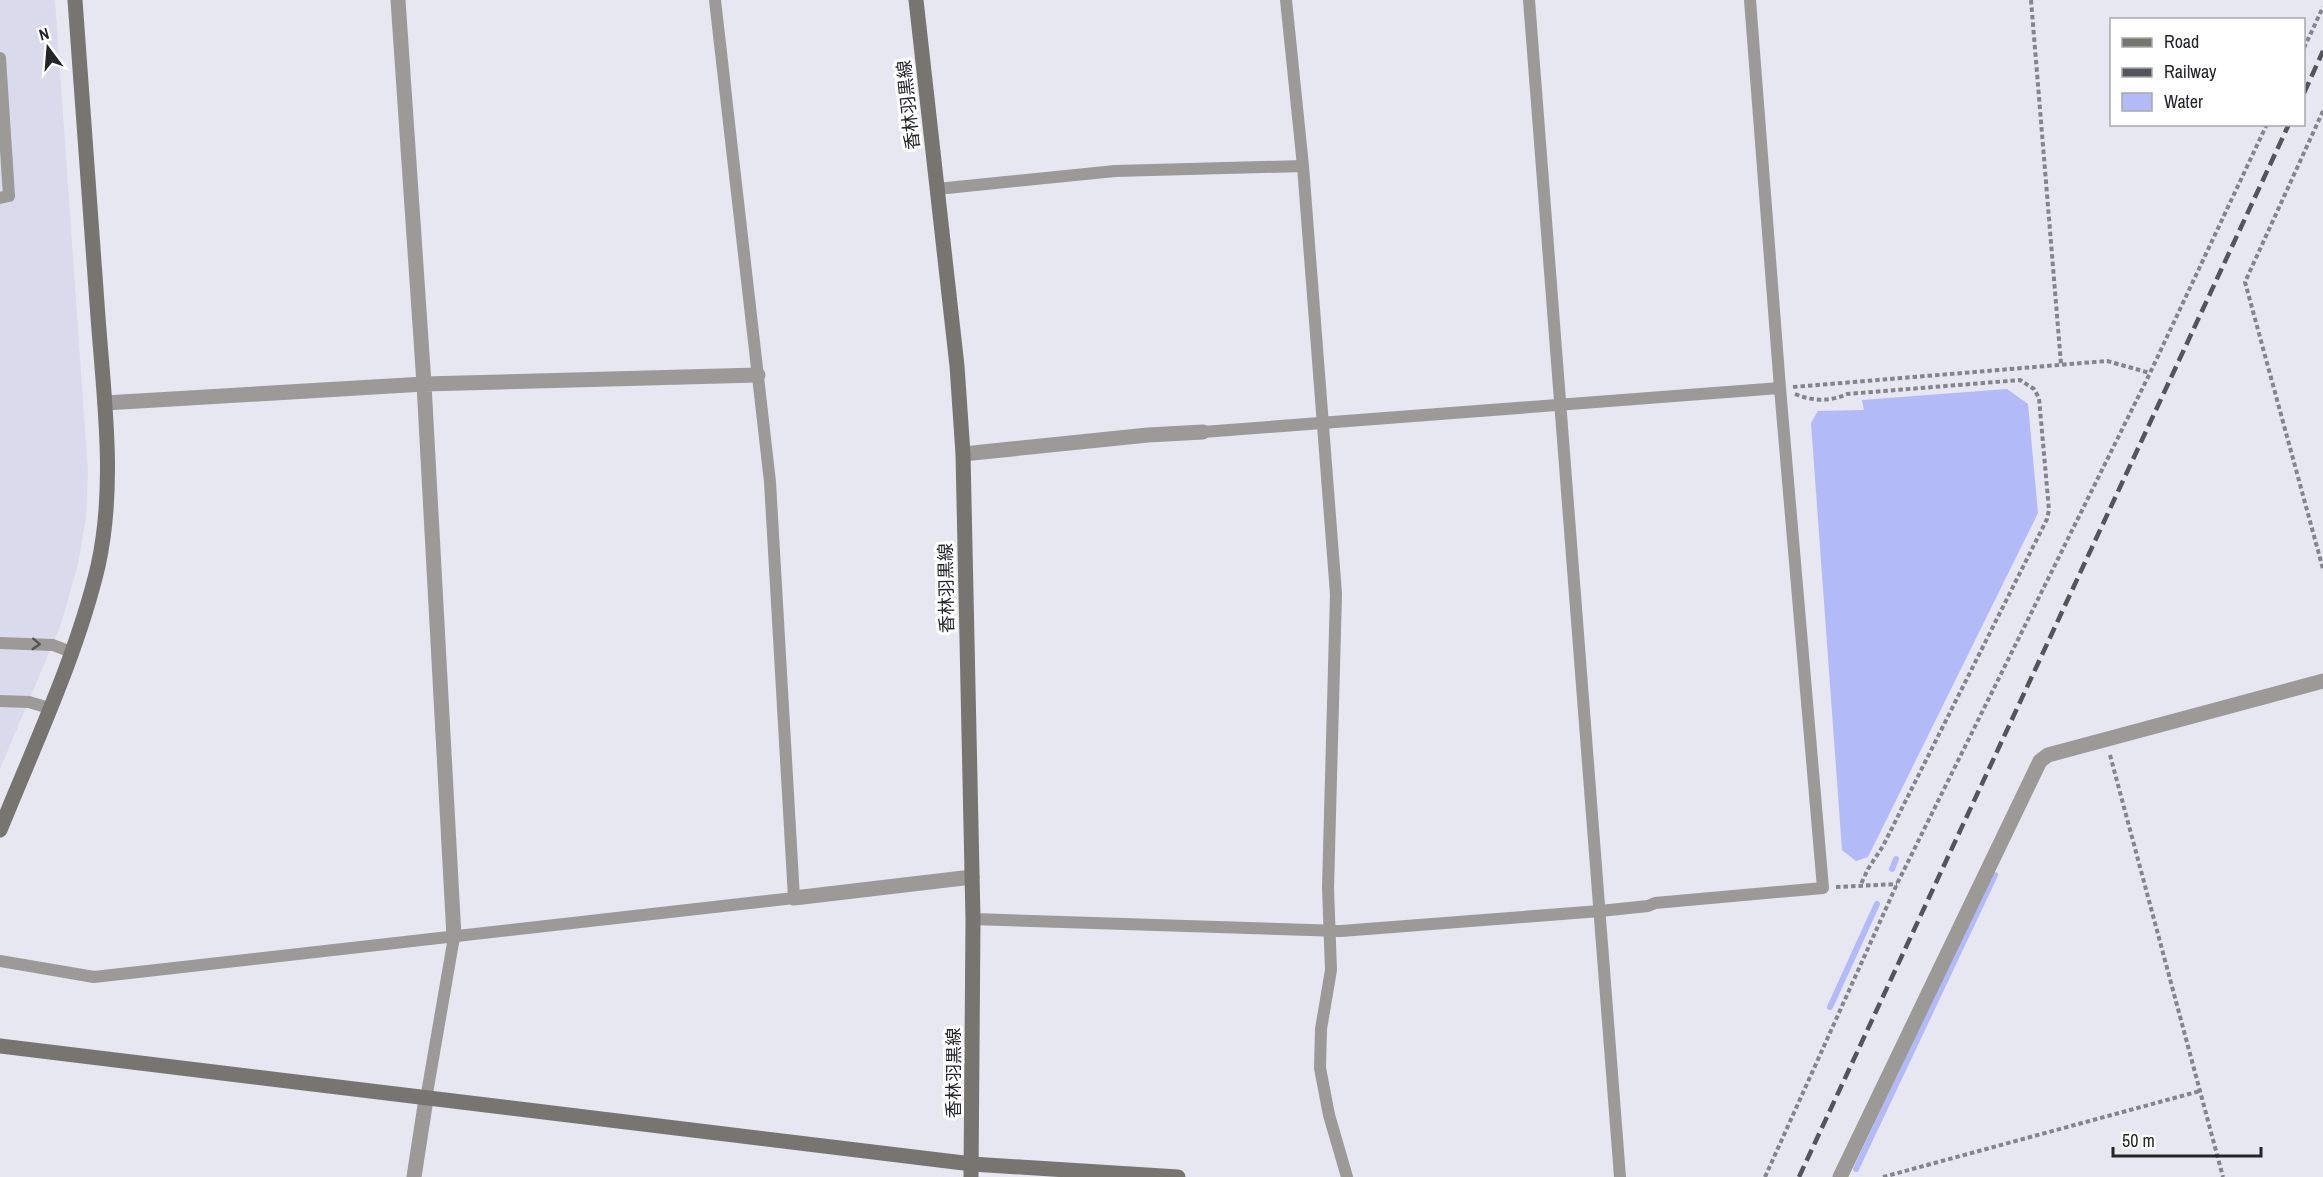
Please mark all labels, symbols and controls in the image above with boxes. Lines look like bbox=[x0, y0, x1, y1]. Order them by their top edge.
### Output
north arrow bbox=[18, 18, 78, 78]
legend bbox=[2110, 18, 2305, 126]
text: N bbox=[36, 22, 51, 45]
text: Road bbox=[2164, 29, 2199, 54]
street label: 香林羽黒線 bbox=[891, 59, 925, 151]
text: Railway bbox=[2164, 59, 2217, 84]
text: Water bbox=[2164, 89, 2203, 114]
street label: 香林羽黒線 bbox=[933, 543, 959, 633]
one-way arrow bbox=[32, 637, 41, 650]
street label: 香林羽黒線 bbox=[941, 1028, 966, 1118]
scale bar bbox=[2113, 1120, 2262, 1158]
text: 50 m bbox=[2122, 1128, 2155, 1153]

